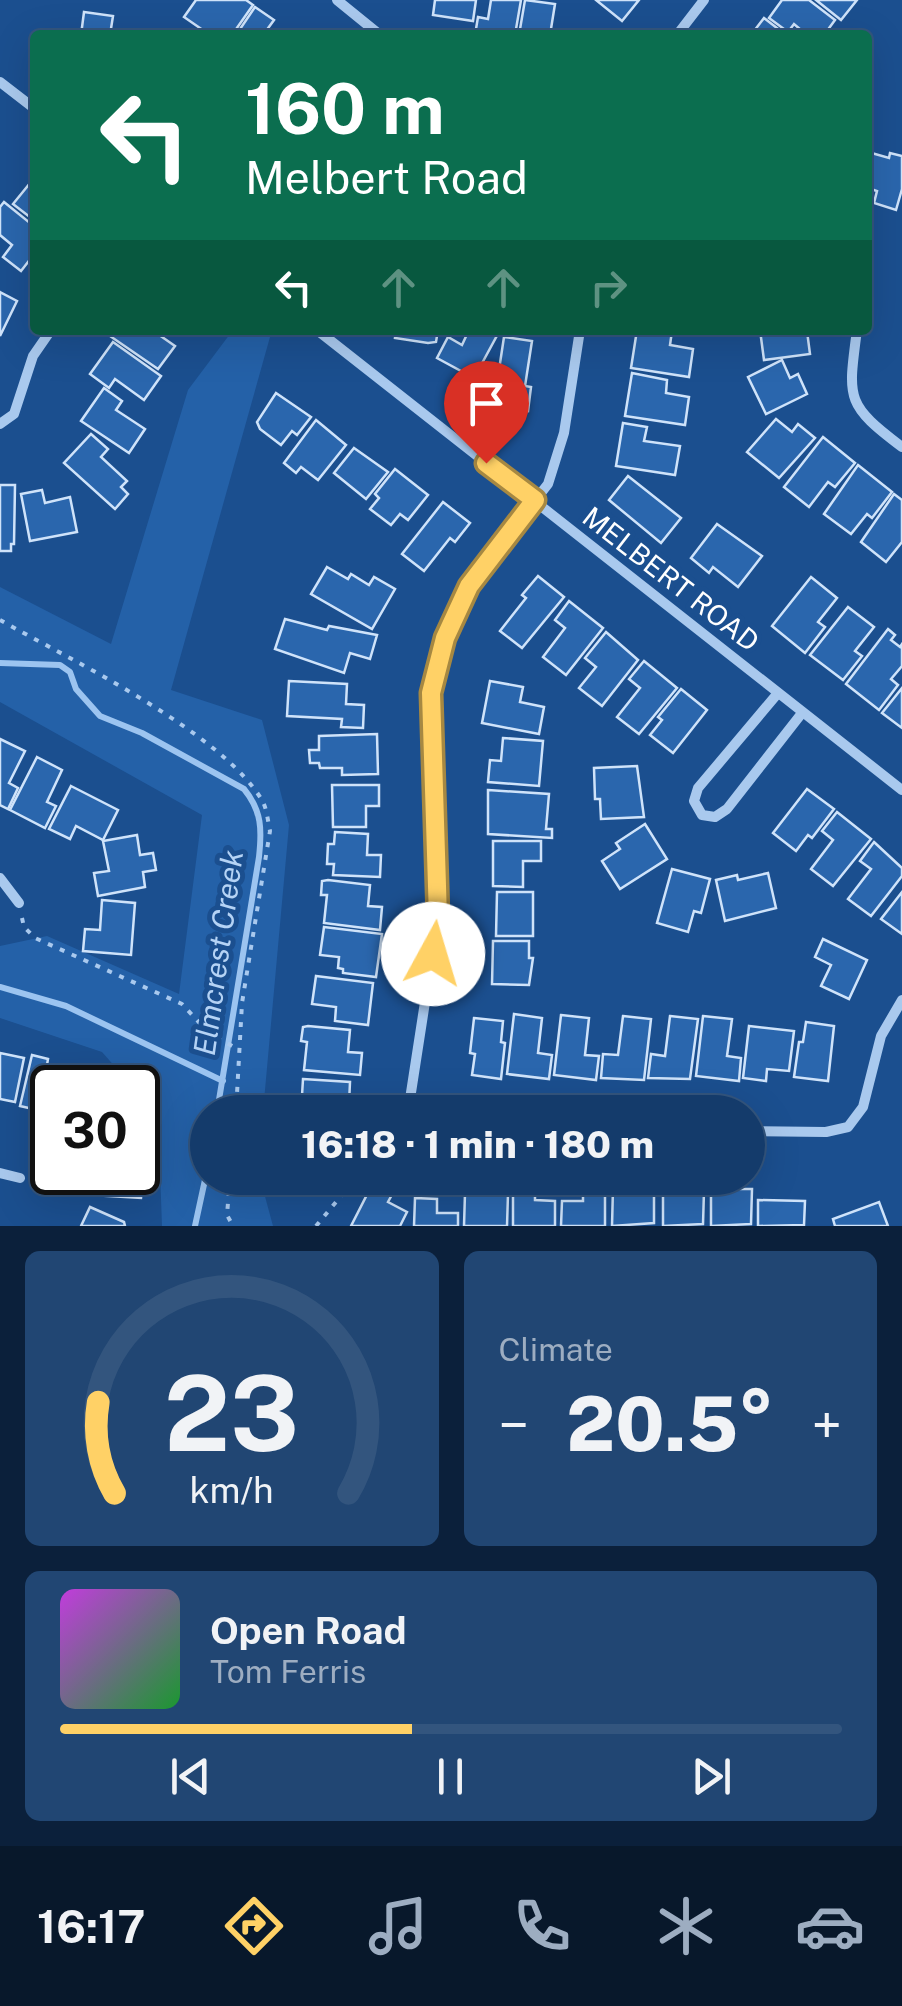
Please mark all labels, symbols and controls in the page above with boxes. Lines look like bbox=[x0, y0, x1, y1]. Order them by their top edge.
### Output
text: 160 m bbox=[245, 67, 445, 150]
icon: left bbox=[80, 70, 210, 200]
text: Melbert Road bbox=[245, 151, 528, 204]
icon: left bbox=[266, 260, 321, 315]
icon: ahead bbox=[371, 260, 426, 315]
icon: ahead bbox=[476, 260, 531, 315]
icon: right bbox=[581, 260, 636, 315]
pin bbox=[444, 361, 529, 464]
icon: arrive bbox=[459, 376, 514, 431]
street label: MELBERT ROAD bbox=[577, 500, 766, 658]
water label: Elmcrest Creek bbox=[186, 847, 250, 1058]
position arrow bbox=[381, 902, 485, 1006]
speed limit sign: 30 bbox=[30, 1065, 160, 1195]
text: 16:18 · 1 min · 180 m bbox=[301, 1122, 654, 1167]
text: Climate bbox=[499, 1331, 613, 1368]
text: 23 bbox=[164, 1352, 299, 1474]
text: 20.5° bbox=[566, 1380, 774, 1468]
text: − bbox=[499, 1393, 529, 1457]
text: + bbox=[812, 1393, 842, 1457]
text: km/h bbox=[190, 1469, 274, 1511]
text: Open Road bbox=[210, 1608, 407, 1653]
text: Tom Ferris bbox=[210, 1653, 366, 1690]
icon: previous bbox=[163, 1749, 218, 1804]
icon: pause bbox=[423, 1749, 478, 1804]
icon: next bbox=[684, 1749, 739, 1804]
icon: directions bbox=[219, 1891, 289, 1961]
icon: music bbox=[363, 1891, 433, 1961]
icon: phone bbox=[507, 1891, 577, 1961]
icon: climate bbox=[651, 1891, 721, 1961]
icon: car bbox=[795, 1891, 865, 1961]
text: 16:17 bbox=[37, 1900, 146, 1953]

